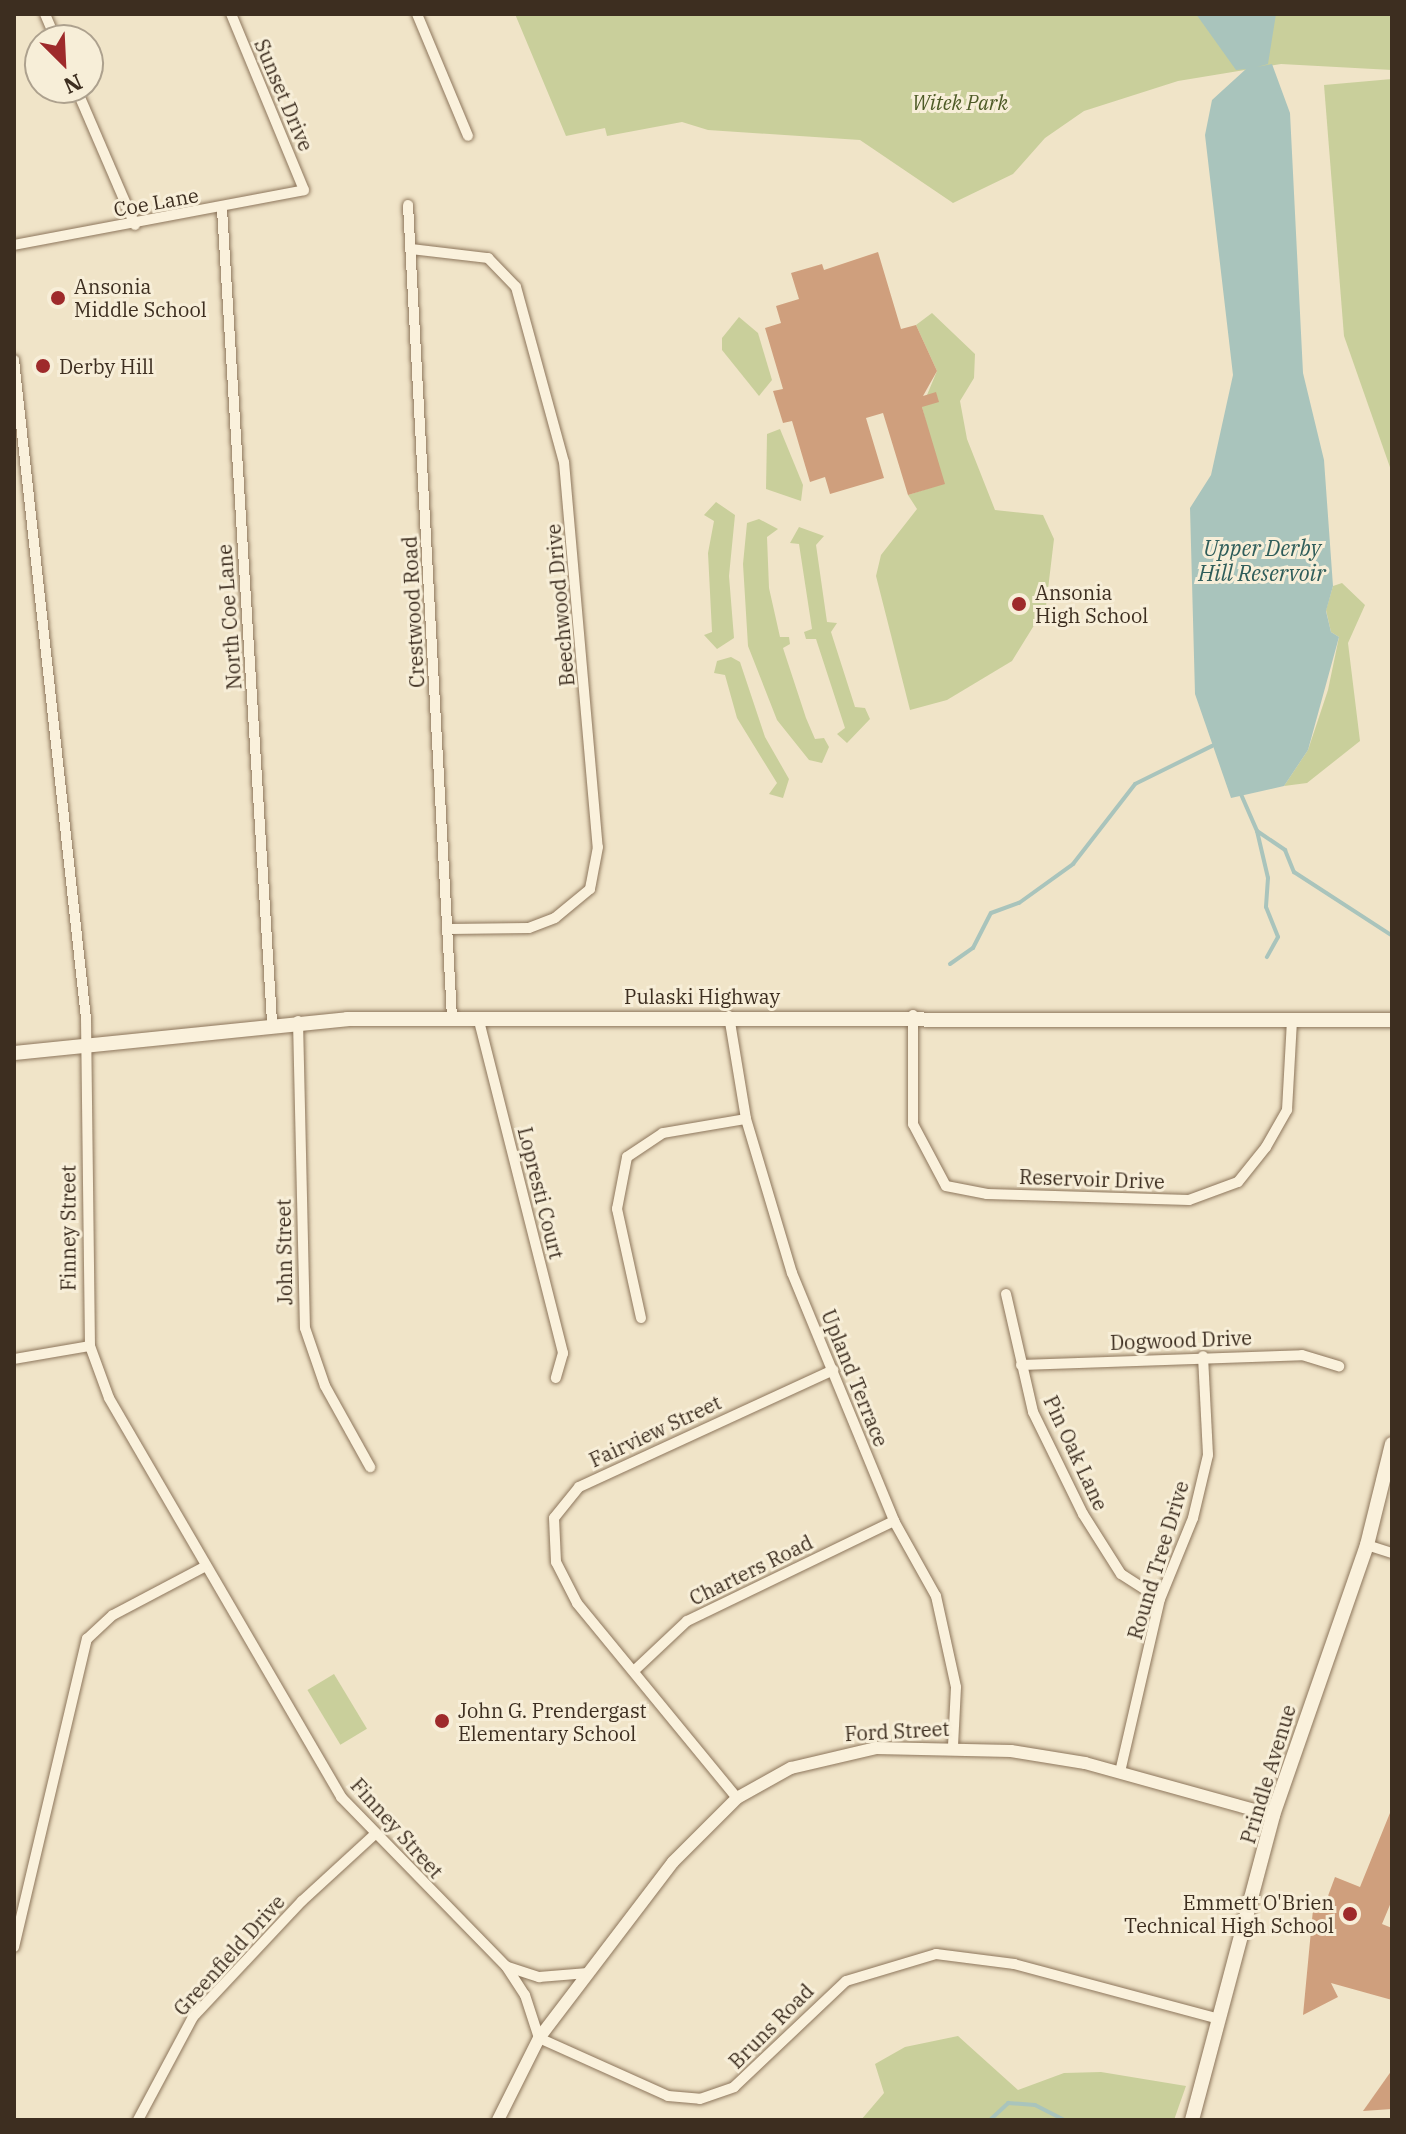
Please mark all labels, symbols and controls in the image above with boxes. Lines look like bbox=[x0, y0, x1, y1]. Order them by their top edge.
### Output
north arrow bbox=[24, 24, 104, 104]
street label: Sunset Drive bbox=[250, 35, 318, 155]
text: N bbox=[59, 68, 87, 101]
park label: Witek Park bbox=[912, 90, 1008, 114]
street label: Coe Lane bbox=[112, 183, 200, 221]
place label: Ansonia Middle School bbox=[74, 274, 207, 321]
marker: Ansonia Middle School bbox=[49, 289, 67, 307]
place label: Derby Hill bbox=[59, 354, 154, 378]
marker: Derby Hill bbox=[34, 357, 52, 375]
street label: Beechwood Drive bbox=[541, 523, 579, 687]
water label: Upper Derby Hill Reservoir bbox=[1198, 534, 1326, 586]
street label: Crestwood Road bbox=[397, 536, 429, 688]
street label: North Coe Lane bbox=[212, 543, 246, 691]
place label: Ansonia High School bbox=[1035, 580, 1148, 627]
marker: Ansonia High School bbox=[1010, 595, 1028, 613]
street label: Pulaski Highway bbox=[624, 984, 780, 1008]
street label: Lopresti Court bbox=[513, 1125, 569, 1261]
street label: Reservoir Drive bbox=[1019, 1164, 1165, 1194]
street label: Finney Street bbox=[56, 1165, 80, 1291]
street label: John Street bbox=[271, 1199, 297, 1305]
street label: Upland Terrace bbox=[817, 1306, 893, 1450]
street label: Dogwood Drive bbox=[1110, 1326, 1252, 1354]
street label: Fairview Street bbox=[585, 1390, 725, 1472]
street label: Pin Oak Lane bbox=[1039, 1392, 1113, 1514]
street label: Round Tree Drive bbox=[1122, 1478, 1194, 1642]
street label: Charters Road bbox=[685, 1530, 817, 1610]
place label: John G. Prendergast Elementary School bbox=[458, 1698, 647, 1745]
street label: Prindle Avenue bbox=[1235, 1702, 1301, 1846]
marker: John G. Prendergast Elementary School bbox=[433, 1712, 451, 1730]
street label: Ford Street bbox=[844, 1716, 950, 1746]
street label: Finney Street bbox=[346, 1773, 448, 1883]
street label: Greenfield Drive bbox=[169, 1890, 289, 2020]
place label: Emmett O'Brien Technical High School bbox=[1124, 1890, 1334, 1937]
marker: Emmett O'Brien Technical High School bbox=[1341, 1905, 1359, 1923]
street label: Bruns Road bbox=[724, 1979, 818, 2073]

